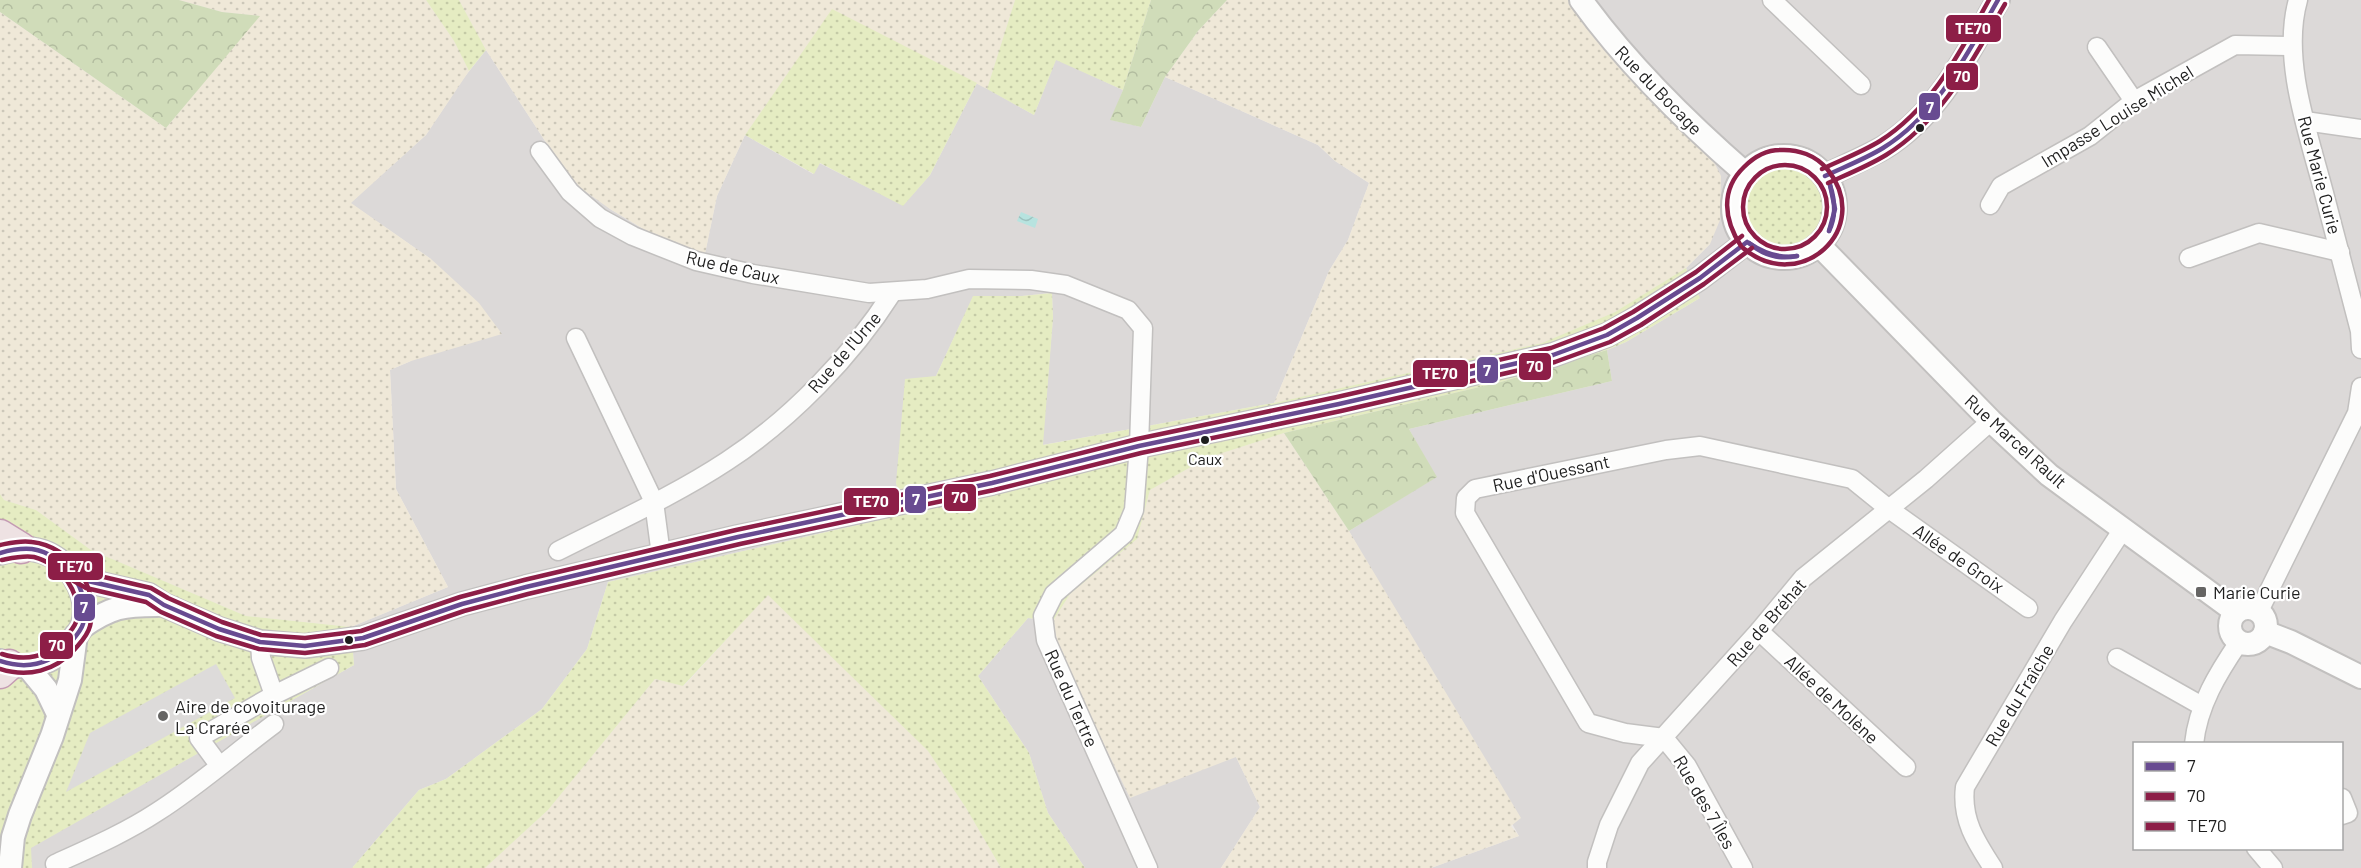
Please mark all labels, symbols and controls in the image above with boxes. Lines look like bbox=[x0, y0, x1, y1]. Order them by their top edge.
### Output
line badge: TE70 bbox=[1945, 14, 2002, 43]
text: TE70 bbox=[1955, 18, 1991, 37]
street label: Rue du Bocage bbox=[1611, 41, 1707, 139]
street label: Impasse Louise Michel bbox=[2037, 60, 2197, 172]
line badge: 70 bbox=[1945, 62, 1979, 91]
text: 70 bbox=[1953, 66, 1971, 85]
line badge: 7 bbox=[1918, 92, 1941, 121]
text: 7 bbox=[1926, 97, 1934, 116]
street label: Rue Marie Curie bbox=[2294, 113, 2346, 237]
unlabelled marker bbox=[1914, 122, 1926, 134]
street label: Rue de Caux bbox=[684, 246, 782, 289]
street label: Rue de l'Urne bbox=[803, 307, 885, 397]
line badge: 70 bbox=[1518, 352, 1552, 381]
line badge: 7 bbox=[1476, 356, 1499, 384]
text: 70 bbox=[1526, 356, 1544, 375]
line badge: TE70 bbox=[1412, 359, 1469, 388]
text: 7 bbox=[1483, 360, 1491, 379]
text: TE70 bbox=[1422, 363, 1458, 382]
street label: Rue Marcel Rault bbox=[1960, 389, 2072, 493]
marker: Caux bbox=[1199, 434, 1211, 446]
place label: Caux bbox=[1188, 449, 1222, 468]
street label: Rue d'Ouessant bbox=[1491, 450, 1611, 496]
line badge: 70 bbox=[943, 483, 977, 512]
line badge: 7 bbox=[904, 485, 927, 514]
line badge: TE70 bbox=[843, 487, 900, 516]
text: 70 bbox=[951, 487, 969, 506]
text: 7 bbox=[912, 489, 920, 508]
text: TE70 bbox=[853, 491, 889, 510]
street label: Allée de Groix bbox=[1909, 519, 2009, 598]
line badge: TE70 bbox=[47, 552, 104, 581]
text: TE70 bbox=[57, 556, 93, 575]
street label: Rue de Bréhat bbox=[1722, 573, 1810, 671]
place label: Marie Curie bbox=[2213, 581, 2301, 603]
marker: Marie Curie bbox=[2194, 585, 2208, 599]
line badge: 7 bbox=[73, 593, 96, 622]
text: 7 bbox=[80, 597, 88, 616]
line badge: 70 bbox=[39, 631, 74, 660]
unlabelled marker bbox=[343, 634, 355, 646]
text: 70 bbox=[48, 635, 66, 654]
street label: Rue du Fraîche bbox=[1980, 640, 2058, 750]
street label: Rue du Tertre bbox=[1041, 646, 1103, 750]
street label: Allée de Molène bbox=[1780, 650, 1884, 748]
place label: Aire de covoiturage La Crarée bbox=[175, 695, 326, 738]
marker: Aire de covoiturage La Crarée bbox=[156, 709, 170, 723]
legend bbox=[2133, 742, 2343, 850]
street label: Rue des 7 Îles bbox=[1669, 751, 1741, 853]
text: 7 bbox=[2187, 754, 2196, 776]
text: 70 bbox=[2187, 784, 2206, 806]
text: TE70 bbox=[2187, 814, 2227, 836]

